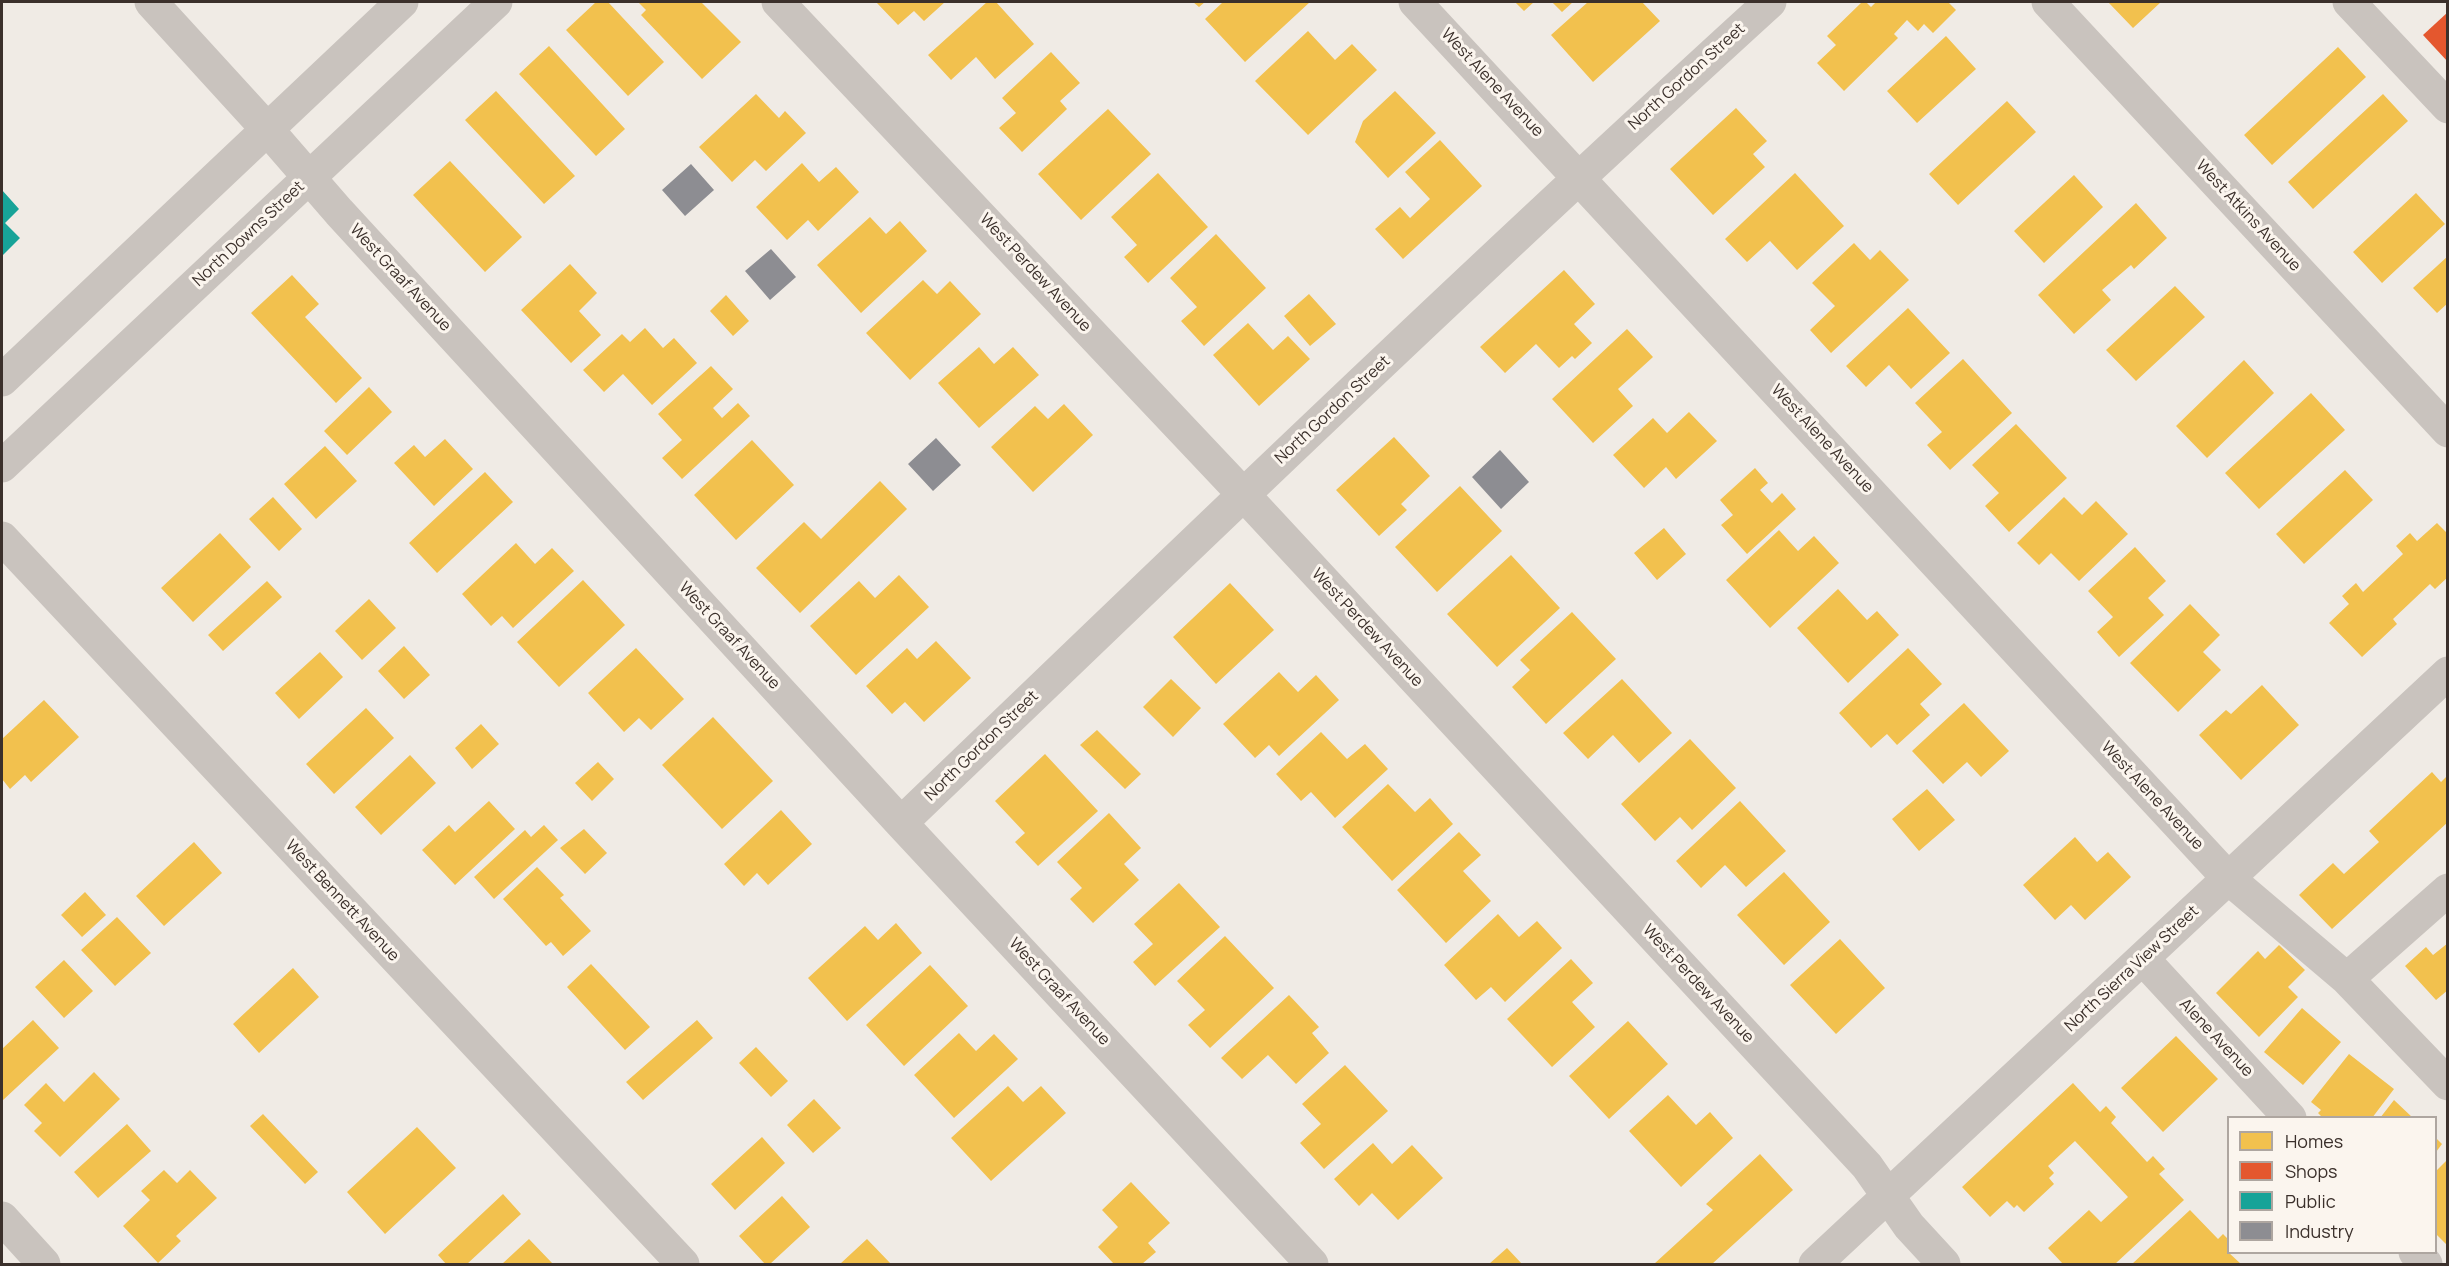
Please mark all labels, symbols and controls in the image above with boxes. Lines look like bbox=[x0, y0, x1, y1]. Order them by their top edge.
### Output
street label: North Gordon Street bbox=[1625, 20, 1749, 134]
street label: West Alene Avenue bbox=[1437, 25, 1547, 141]
street label: West Atkins Avenue bbox=[2191, 156, 2305, 276]
street label: North Downs Street bbox=[189, 177, 309, 291]
street label: West Perdew Avenue bbox=[975, 210, 1095, 336]
street label: West Graaf Avenue bbox=[345, 220, 455, 336]
street label: North Gordon Street bbox=[1271, 352, 1395, 468]
street label: West Alene Avenue bbox=[1767, 381, 1877, 497]
street label: West Perdew Avenue bbox=[1307, 565, 1427, 691]
street label: West Graaf Avenue bbox=[674, 578, 784, 694]
street label: North Gordon Street bbox=[921, 687, 1043, 805]
street label: West Alene Avenue bbox=[2097, 738, 2207, 854]
street label: West Bennett Avenue bbox=[281, 837, 403, 965]
street label: North Sierra View Street bbox=[2061, 902, 2203, 1036]
street label: West Perdew Avenue bbox=[1638, 921, 1758, 1047]
street label: West Graaf Avenue bbox=[1004, 934, 1114, 1050]
street label: Alene Avenue bbox=[2175, 995, 2257, 1081]
legend bbox=[2227, 1116, 2437, 1254]
text: Homes bbox=[2285, 1129, 2343, 1153]
text: Shops bbox=[2285, 1159, 2337, 1183]
text: Public bbox=[2285, 1189, 2336, 1213]
text: Industry bbox=[2285, 1219, 2354, 1243]

